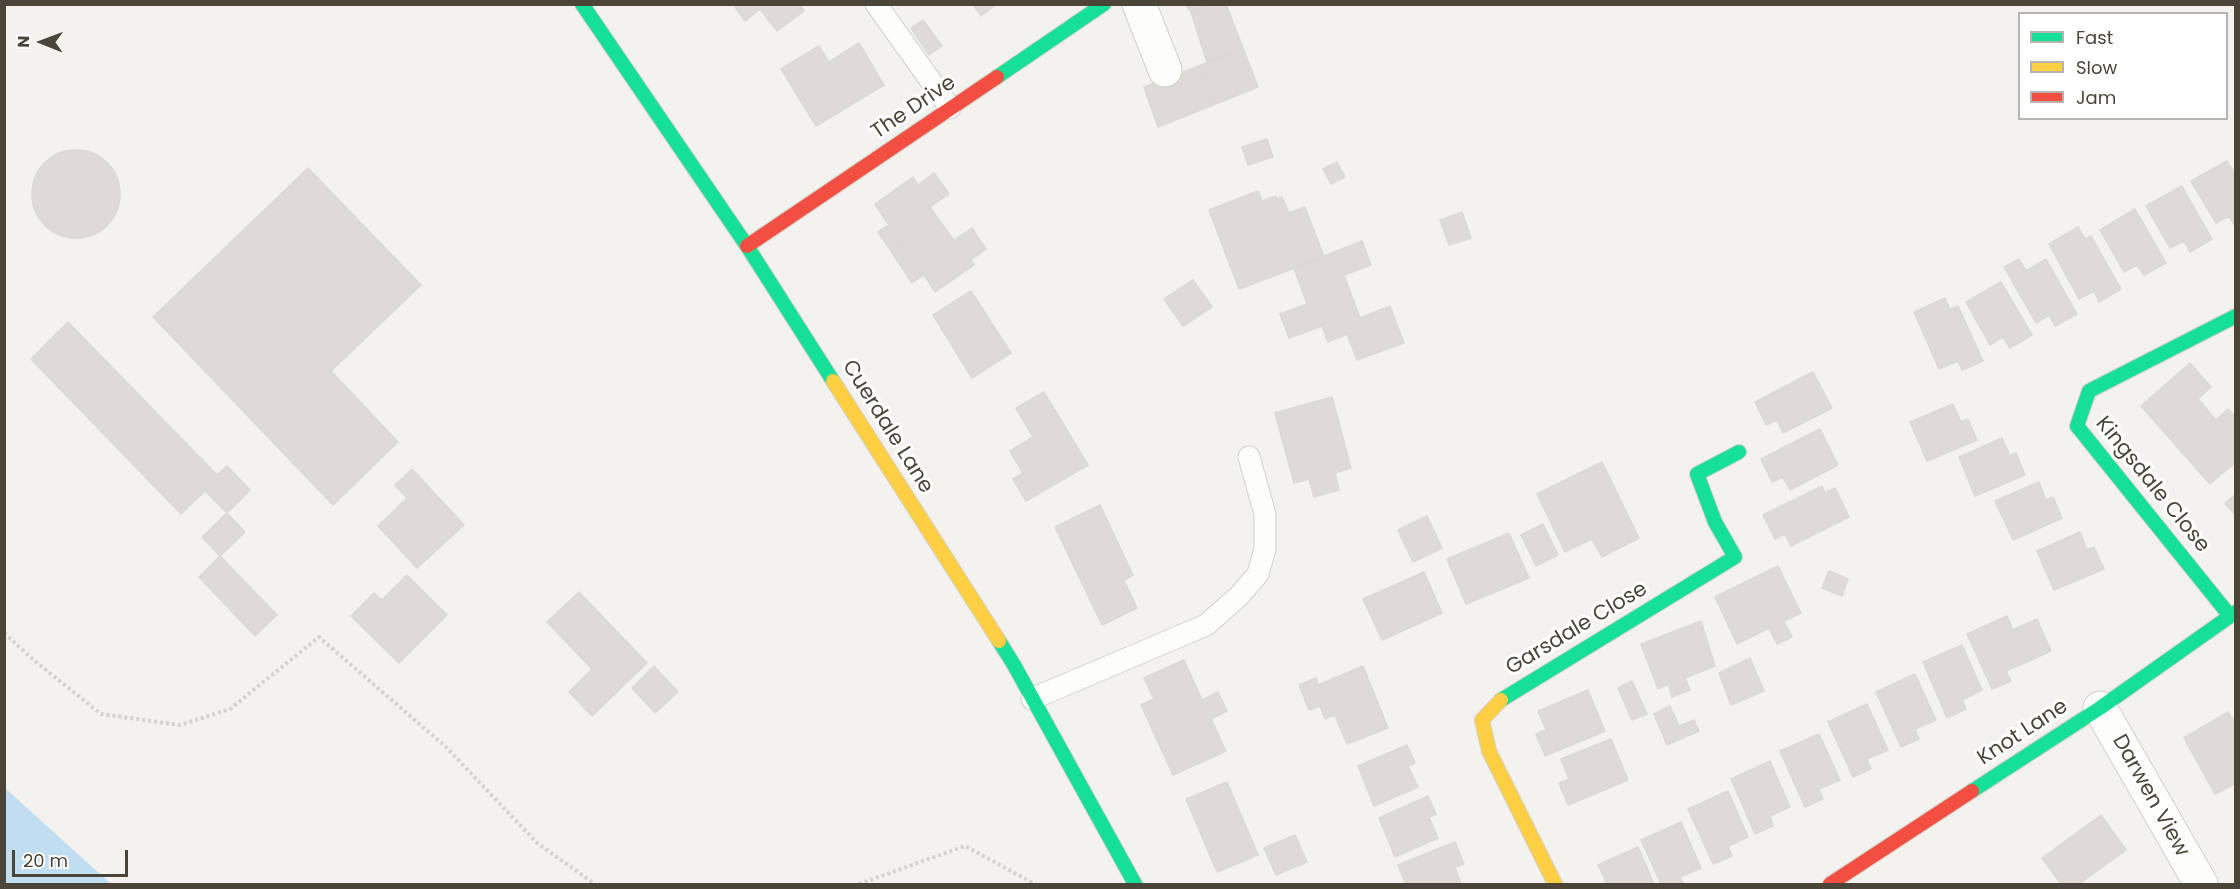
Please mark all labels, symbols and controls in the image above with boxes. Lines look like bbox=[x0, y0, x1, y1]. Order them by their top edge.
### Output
north arrow bbox=[12, 12, 72, 72]
legend bbox=[2018, 12, 2228, 120]
text: Fast bbox=[2076, 25, 2113, 50]
text: N bbox=[12, 35, 35, 48]
text: Slow bbox=[2076, 55, 2117, 80]
street label: The Drive bbox=[867, 71, 961, 145]
text: Jam bbox=[2076, 85, 2116, 110]
street label: Cuerdale Lane bbox=[836, 356, 938, 498]
street label: Kingsdale Close bbox=[2090, 412, 2214, 558]
street label: Garsdale Close bbox=[1502, 577, 1652, 681]
street label: Knot Lane bbox=[1973, 695, 2073, 771]
street label: Darwen View bbox=[2106, 731, 2194, 861]
scale bar bbox=[15, 838, 130, 876]
text: 20 m bbox=[23, 848, 68, 873]

